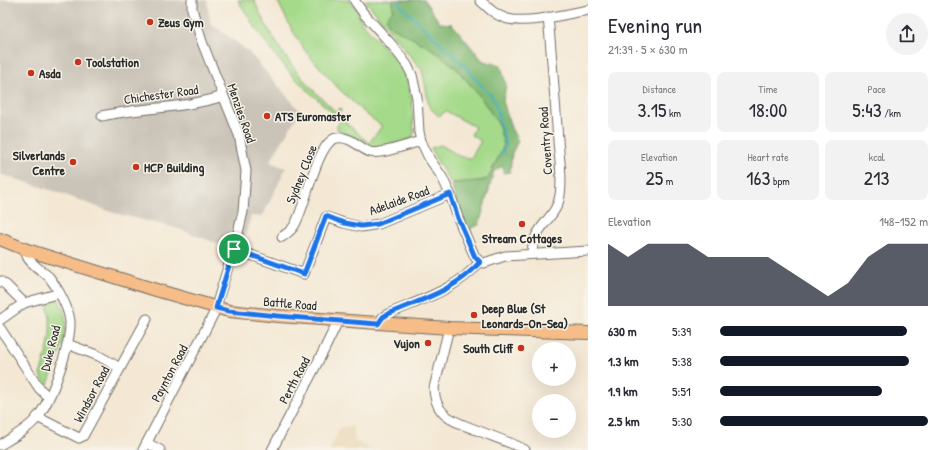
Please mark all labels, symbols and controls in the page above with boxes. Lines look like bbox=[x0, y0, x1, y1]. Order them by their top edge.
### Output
text: Evening run bbox=[608, 10, 702, 40]
place label: Zeus Gym bbox=[158, 13, 204, 32]
button: share bbox=[886, 13, 928, 55]
marker: Zeus Gym bbox=[145, 17, 155, 27]
text: 21:39 · 5 × 630 m bbox=[608, 40, 688, 58]
place label: Toolstation bbox=[85, 53, 139, 71]
marker: Toolstation bbox=[73, 57, 83, 67]
place label: Asda bbox=[39, 64, 61, 82]
marker: Asda bbox=[26, 68, 36, 78]
street label: Chichester Road bbox=[123, 80, 199, 108]
street label: Menzies Road bbox=[223, 81, 261, 145]
text: Distance bbox=[643, 82, 676, 96]
text: Time bbox=[758, 82, 778, 96]
text: Pace bbox=[868, 82, 886, 96]
text: 3.15 bbox=[638, 96, 667, 123]
text: 18:00 bbox=[749, 96, 787, 123]
text: 5:43 bbox=[852, 96, 882, 123]
text: km bbox=[667, 106, 681, 120]
text: /km bbox=[882, 106, 901, 120]
place label: ATS Euromaster bbox=[275, 107, 352, 125]
street label: Coventry Road bbox=[534, 107, 556, 175]
marker: ATS Euromaster bbox=[262, 111, 272, 121]
street label: Sydney Close bbox=[281, 142, 321, 206]
place label: Silverlands Centre bbox=[13, 146, 66, 179]
text: Elevation bbox=[641, 150, 678, 164]
text: Heart rate bbox=[747, 150, 789, 164]
text: kcal bbox=[869, 150, 885, 164]
marker: Silverlands Centre bbox=[68, 157, 78, 167]
place label: HCP Building bbox=[144, 158, 204, 177]
marker: HCP Building bbox=[131, 162, 141, 172]
text: 25 bbox=[645, 164, 663, 191]
text: 163 bbox=[746, 164, 770, 191]
text: 213 bbox=[864, 164, 889, 191]
text: m bbox=[663, 174, 673, 188]
text: bpm bbox=[770, 174, 790, 188]
street label: Adelaide Road bbox=[367, 181, 431, 219]
text: Elevation bbox=[608, 212, 651, 230]
text: 148–152 m bbox=[879, 212, 928, 230]
marker: Stream Cottages bbox=[517, 219, 527, 229]
place label: Stream Cottages bbox=[482, 229, 562, 248]
pin bbox=[217, 232, 251, 266]
icon: arrive bbox=[223, 238, 245, 260]
street label: Battle Road bbox=[263, 292, 317, 314]
place label: Deep Blue (St Leonards-On-Sea) bbox=[482, 299, 568, 332]
marker: Deep Blue (St Leonards-On-Sea) bbox=[469, 310, 479, 320]
text: 630 m bbox=[608, 322, 637, 340]
text: 5:39 bbox=[672, 322, 691, 340]
street label: Duke Road bbox=[36, 323, 64, 373]
place label: Vujon bbox=[393, 334, 420, 352]
marker: Vujon bbox=[423, 338, 433, 348]
place label: South Cliff bbox=[463, 339, 514, 357]
street label: Paynton Road bbox=[146, 341, 192, 405]
map controls bbox=[532, 342, 576, 438]
button: + bbox=[532, 342, 576, 386]
marker: South Cliff bbox=[516, 343, 526, 353]
text: 1.3 km bbox=[608, 352, 639, 370]
text: 5:38 bbox=[672, 352, 692, 370]
street label: Perth Road bbox=[274, 353, 314, 407]
street label: Windsor Road bbox=[69, 363, 113, 425]
text: 1.9 km bbox=[608, 382, 638, 400]
text: 5:51 bbox=[672, 382, 691, 400]
button: − bbox=[532, 394, 576, 438]
text: 2.5 km bbox=[608, 412, 640, 430]
text: 5:30 bbox=[672, 412, 692, 430]

